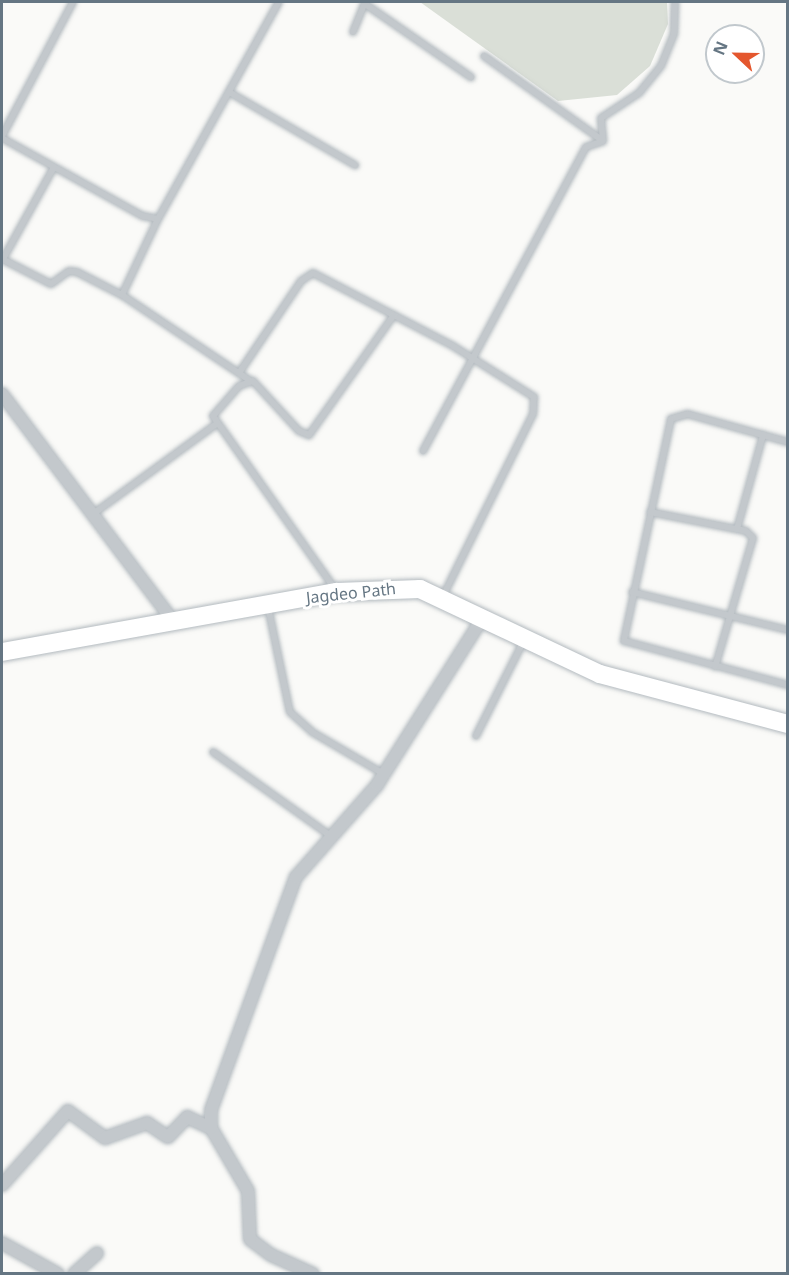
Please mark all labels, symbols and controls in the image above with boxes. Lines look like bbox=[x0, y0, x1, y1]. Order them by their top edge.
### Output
north arrow bbox=[705, 24, 765, 84]
text: N bbox=[708, 38, 733, 58]
street label: Jagdeo Path bbox=[305, 579, 397, 607]

